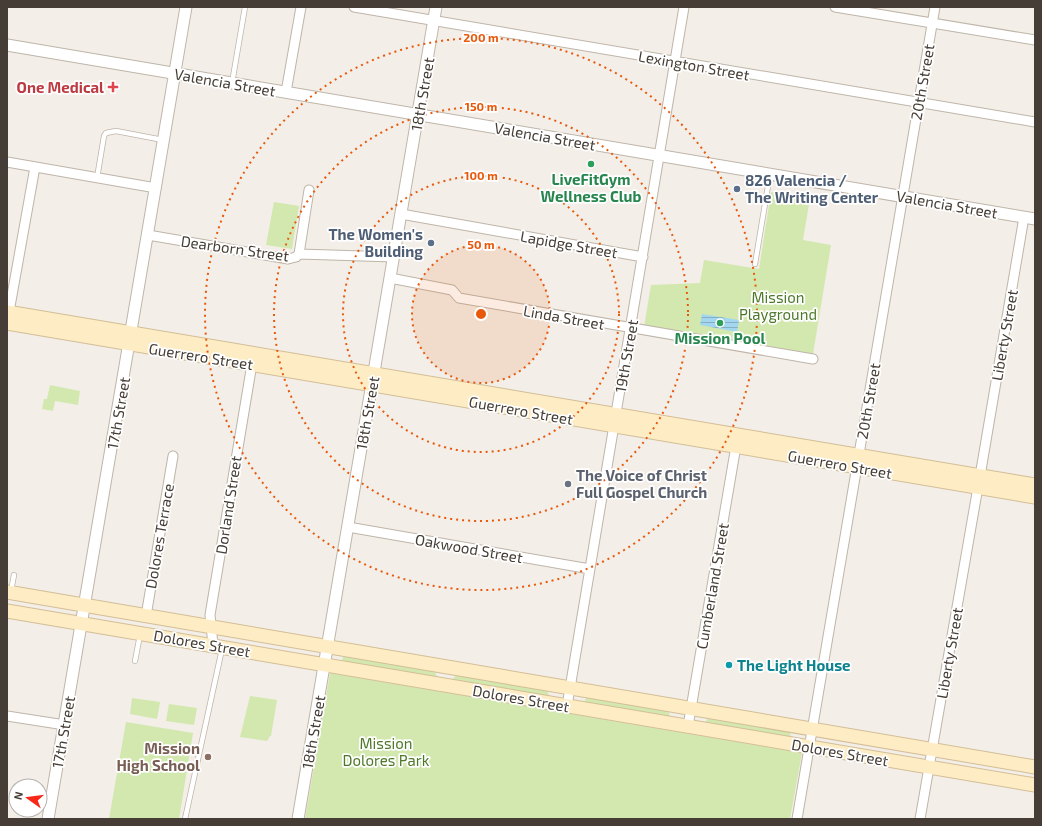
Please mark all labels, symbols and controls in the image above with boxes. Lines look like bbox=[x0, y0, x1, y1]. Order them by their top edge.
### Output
text: 200 m bbox=[463, 30, 499, 44]
street label: 20th Street bbox=[906, 42, 938, 121]
street label: Lexington Street bbox=[637, 46, 751, 84]
street label: 18th Street bbox=[407, 55, 437, 132]
street label: Valencia Street bbox=[173, 64, 277, 100]
place label: One Medical bbox=[17, 78, 104, 96]
marker: One Medical bbox=[107, 81, 119, 93]
text: 150 m bbox=[465, 99, 497, 113]
street label: Valencia Street bbox=[493, 118, 597, 154]
marker: LiveFitGym Wellness Club bbox=[586, 159, 596, 169]
text: 100 m bbox=[464, 168, 498, 182]
place label: LiveFitGym Wellness Club bbox=[541, 170, 642, 205]
place label: 826 Valencia / The Writing Center bbox=[745, 171, 879, 206]
marker: 826 Valencia / The Writing Center bbox=[732, 184, 742, 194]
street label: Valencia Street bbox=[895, 186, 999, 222]
place label: The Women's Building bbox=[328, 225, 423, 260]
street label: Lapidge Street bbox=[519, 227, 619, 261]
street label: Dearborn Street bbox=[180, 231, 291, 265]
text: 50 m bbox=[467, 237, 495, 251]
marker: The Women's Building bbox=[426, 238, 436, 248]
park label: Mission Playground bbox=[739, 288, 817, 323]
street label: Liberty Street bbox=[987, 288, 1021, 382]
street label: Linda Street bbox=[522, 301, 606, 333]
centre of rings bbox=[474, 307, 488, 321]
street label: 19th Street bbox=[611, 318, 641, 394]
marker: Mission Pool bbox=[715, 318, 725, 328]
place label: Mission Pool bbox=[675, 329, 766, 347]
street label: Guerrero Street bbox=[148, 339, 255, 373]
street label: 20th Street bbox=[852, 361, 884, 440]
street label: 18th Street bbox=[352, 374, 382, 451]
street label: 17th Street bbox=[103, 375, 133, 451]
street label: Guerrero Street bbox=[468, 392, 575, 428]
street label: Guerrero Street bbox=[787, 446, 894, 482]
street label: Dorland Street bbox=[211, 454, 245, 556]
place label: The Voice of Christ Full Gospel Church bbox=[576, 466, 707, 501]
marker: The Voice of Christ Full Gospel Church bbox=[563, 479, 573, 489]
street label: Dolores Terrace bbox=[141, 482, 177, 590]
street label: Cumberland Street bbox=[692, 521, 732, 651]
street label: Oakwood Street bbox=[414, 530, 524, 566]
street label: Liberty Street bbox=[932, 606, 966, 700]
street label: Dolores Street bbox=[152, 626, 252, 660]
place label: The Light House bbox=[737, 656, 851, 674]
marker: The Light House bbox=[724, 660, 734, 670]
street label: Dolores Street bbox=[471, 681, 571, 715]
street label: 18th Street bbox=[298, 693, 328, 770]
street label: 17th Street bbox=[48, 694, 78, 770]
park label: Mission Dolores Park bbox=[343, 734, 430, 769]
street label: Dolores Street bbox=[790, 735, 890, 769]
place label: Mission High School bbox=[116, 739, 200, 774]
marker: Mission High School bbox=[203, 752, 213, 762]
north arrow bbox=[8, 778, 48, 818]
text: N bbox=[11, 790, 25, 801]

